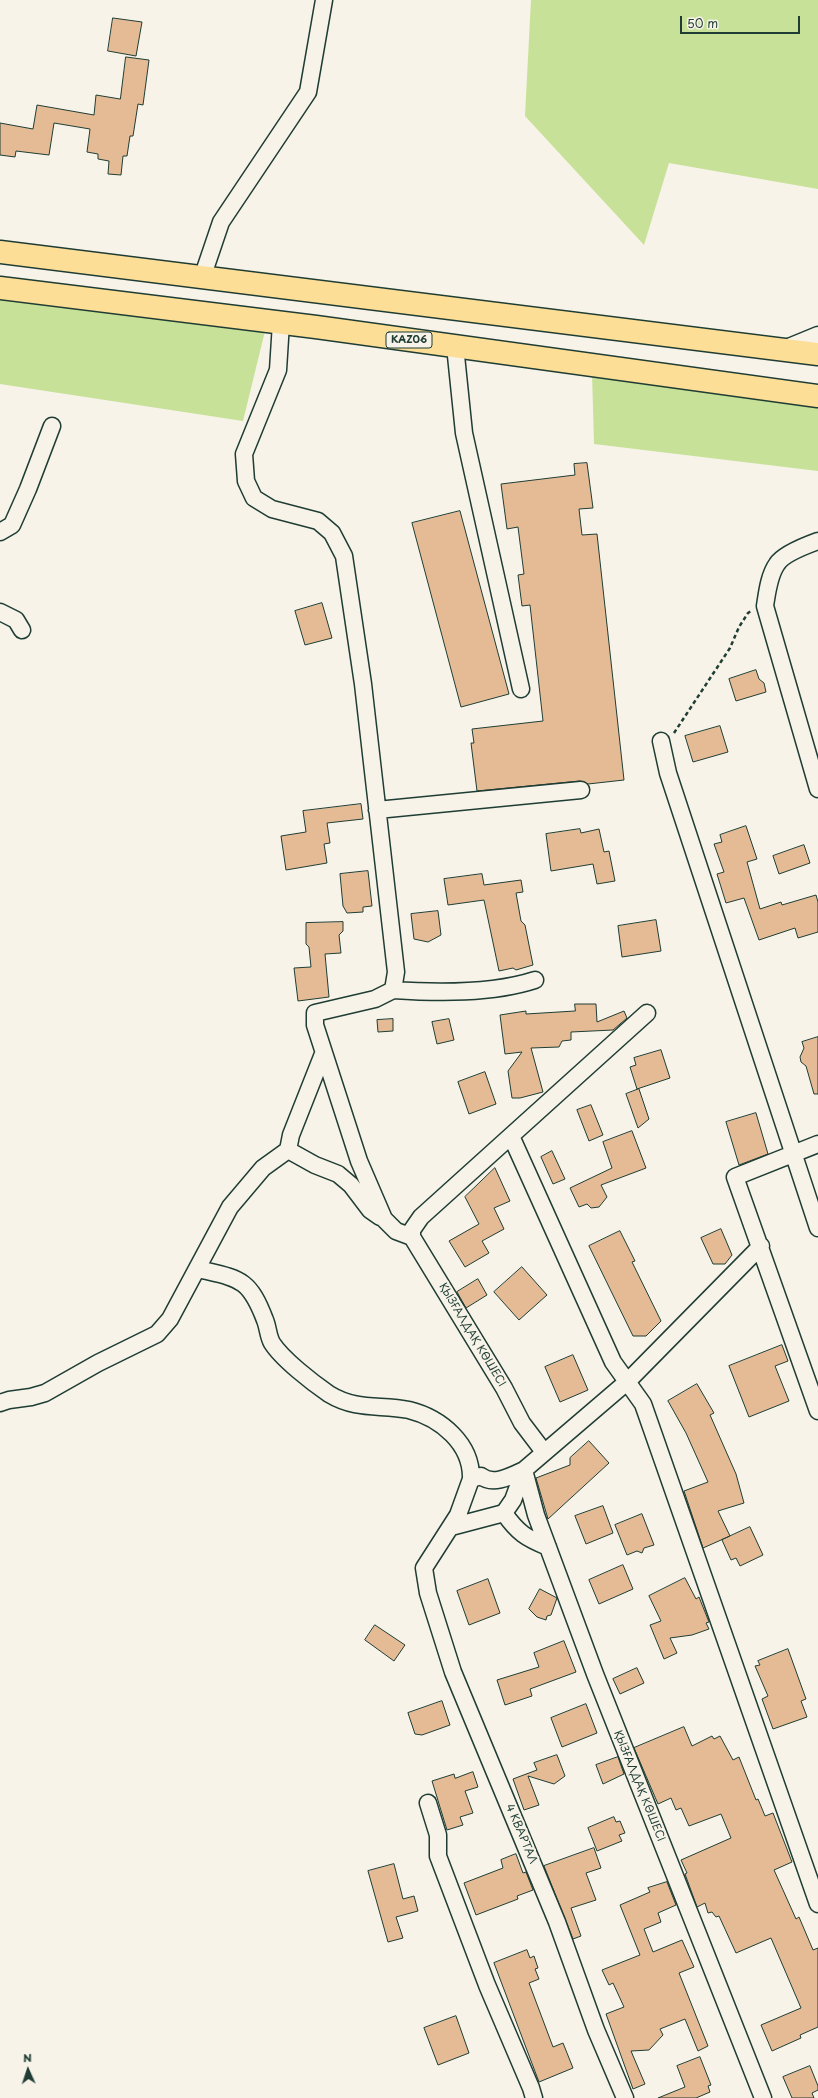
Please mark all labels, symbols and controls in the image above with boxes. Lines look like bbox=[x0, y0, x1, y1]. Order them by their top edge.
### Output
scale bar bbox=[682, 8, 802, 34]
text: 50 m bbox=[687, 14, 718, 32]
road number: KАZ06 bbox=[386, 332, 432, 348]
street label: ҚЫЗҒАЛДАҚ КӨШЕСІ bbox=[436, 1281, 508, 1389]
street label: ҚЫЗҒАЛДАҚ КӨШЕСІ bbox=[611, 1729, 667, 1843]
street label: 4 КВАРТАЛ bbox=[502, 1802, 540, 1866]
text: N bbox=[23, 2049, 32, 2066]
north arrow bbox=[8, 2050, 48, 2090]

